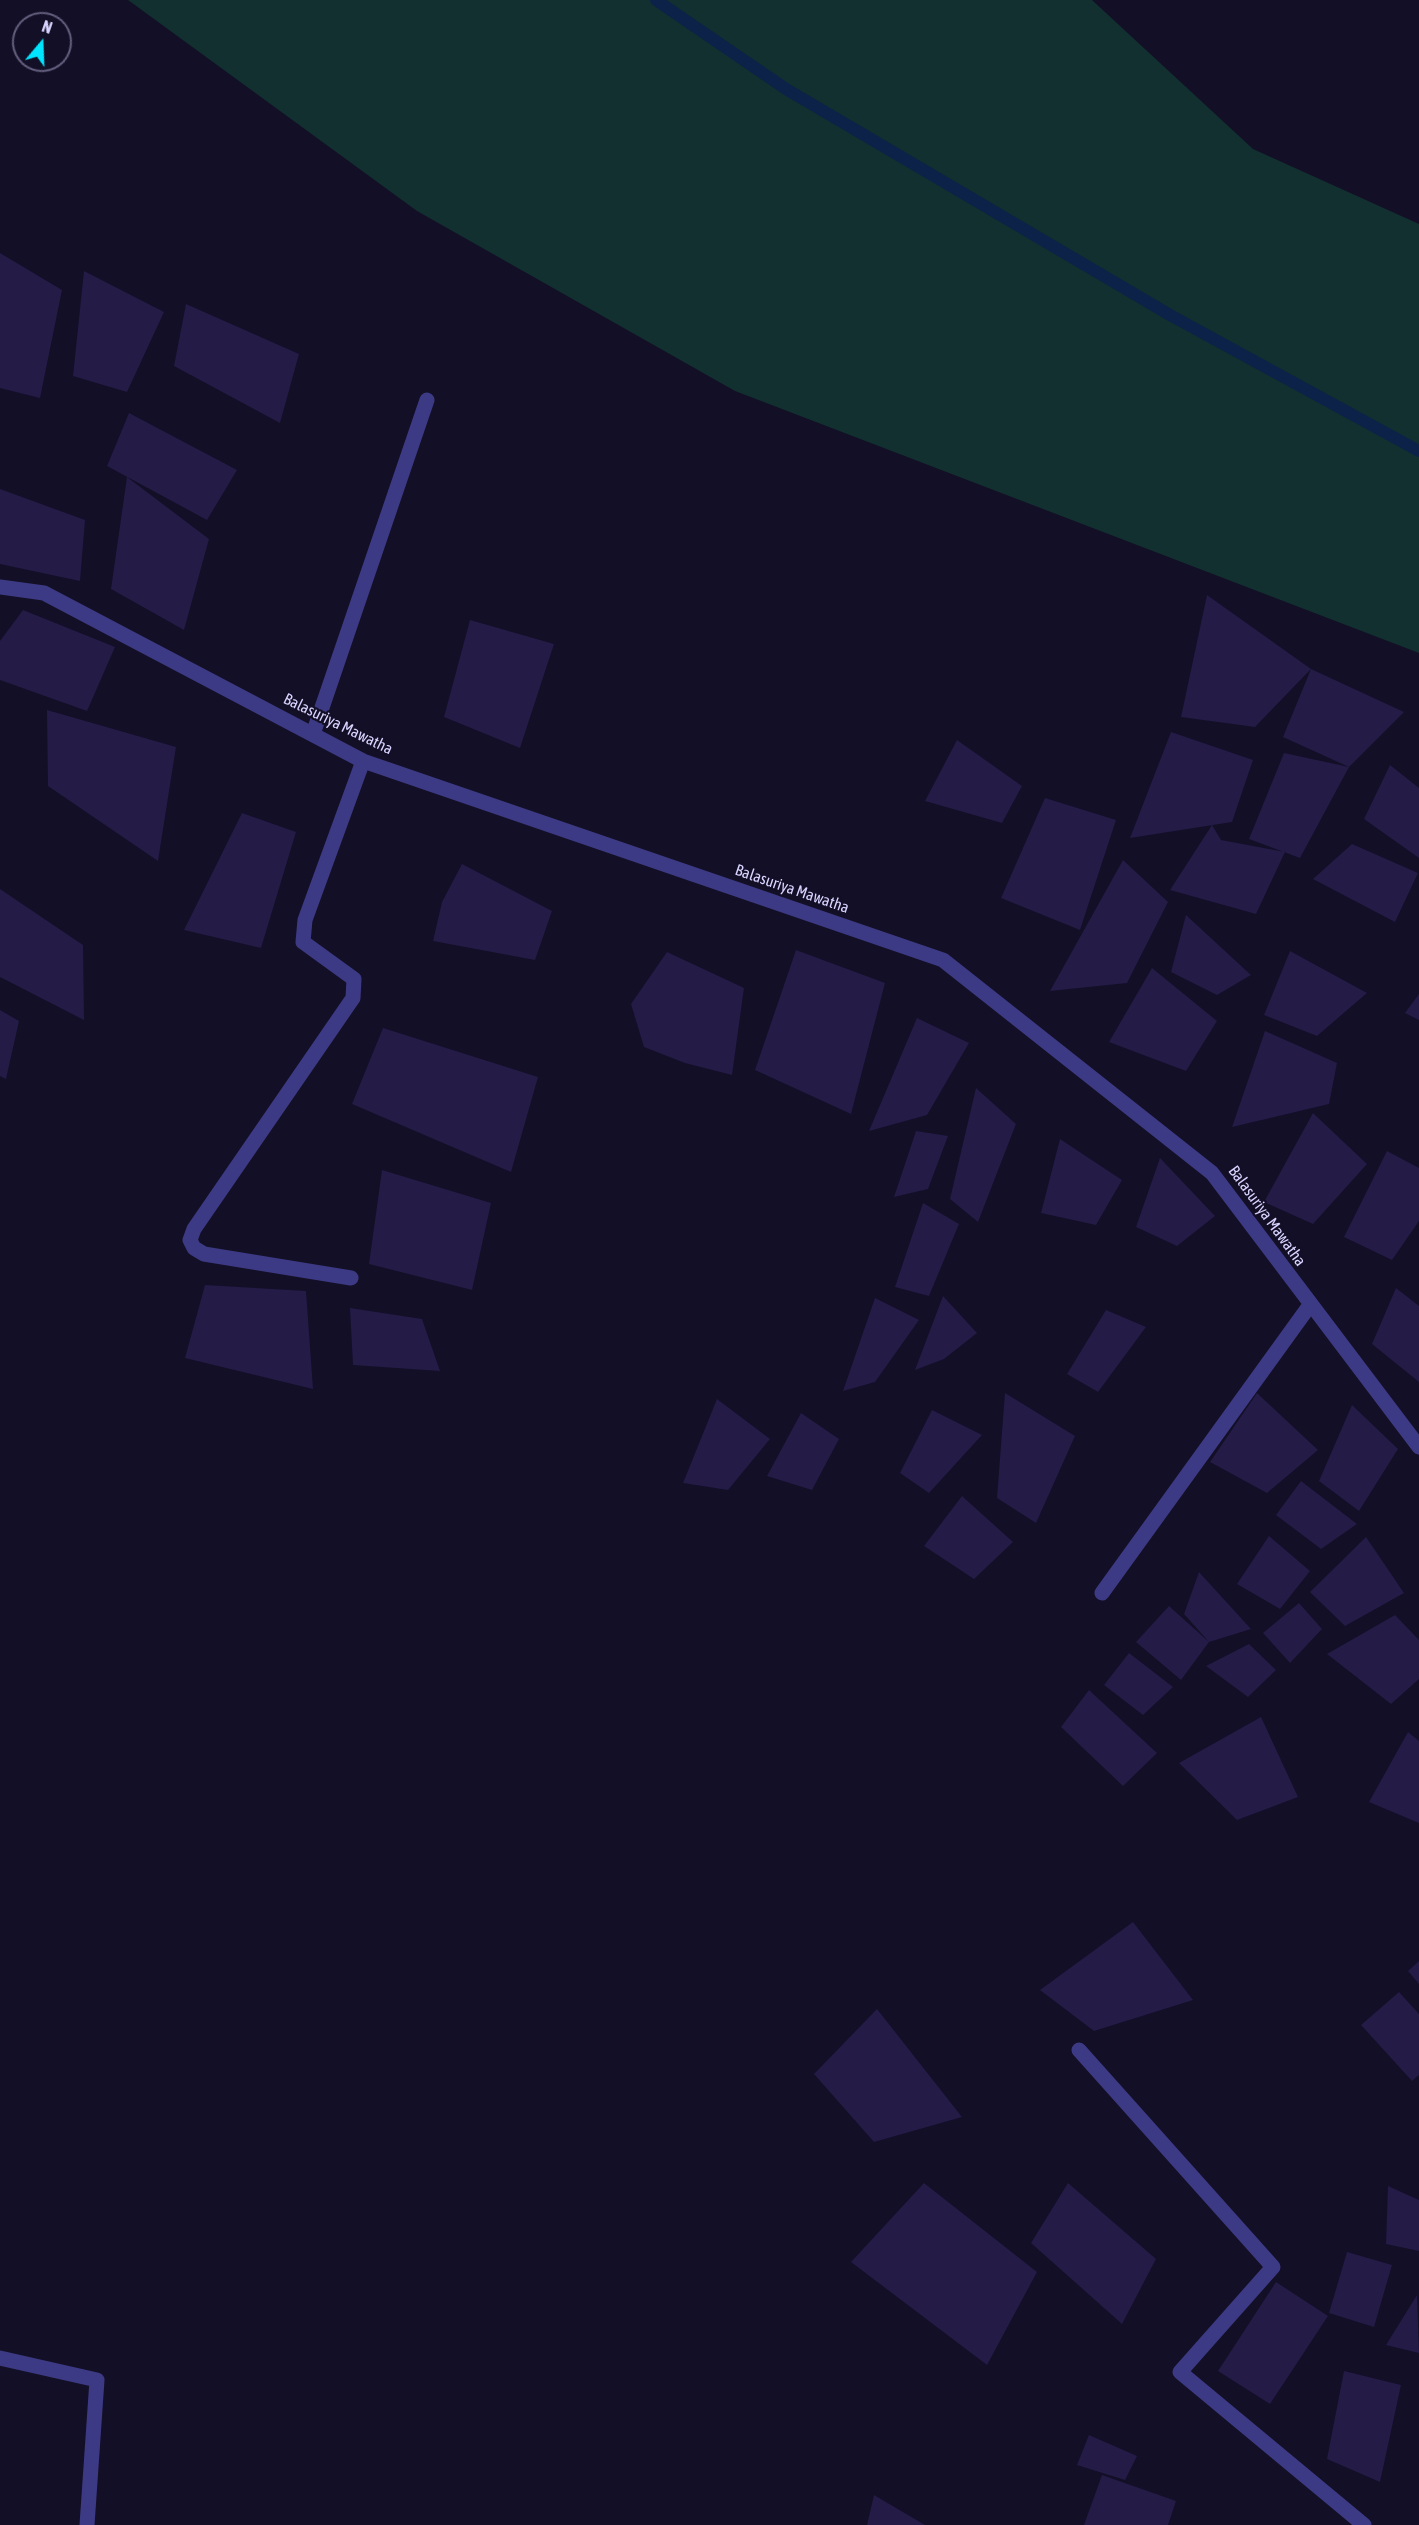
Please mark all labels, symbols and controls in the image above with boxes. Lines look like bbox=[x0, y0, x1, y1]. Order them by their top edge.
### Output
north arrow bbox=[12, 12, 72, 72]
text: N bbox=[40, 17, 55, 37]
street label: Balasuriya Mawatha bbox=[280, 689, 396, 759]
street label: Balasuriya Mawatha bbox=[732, 860, 852, 918]
street label: Balasuriya Mawatha bbox=[1224, 1162, 1310, 1270]

